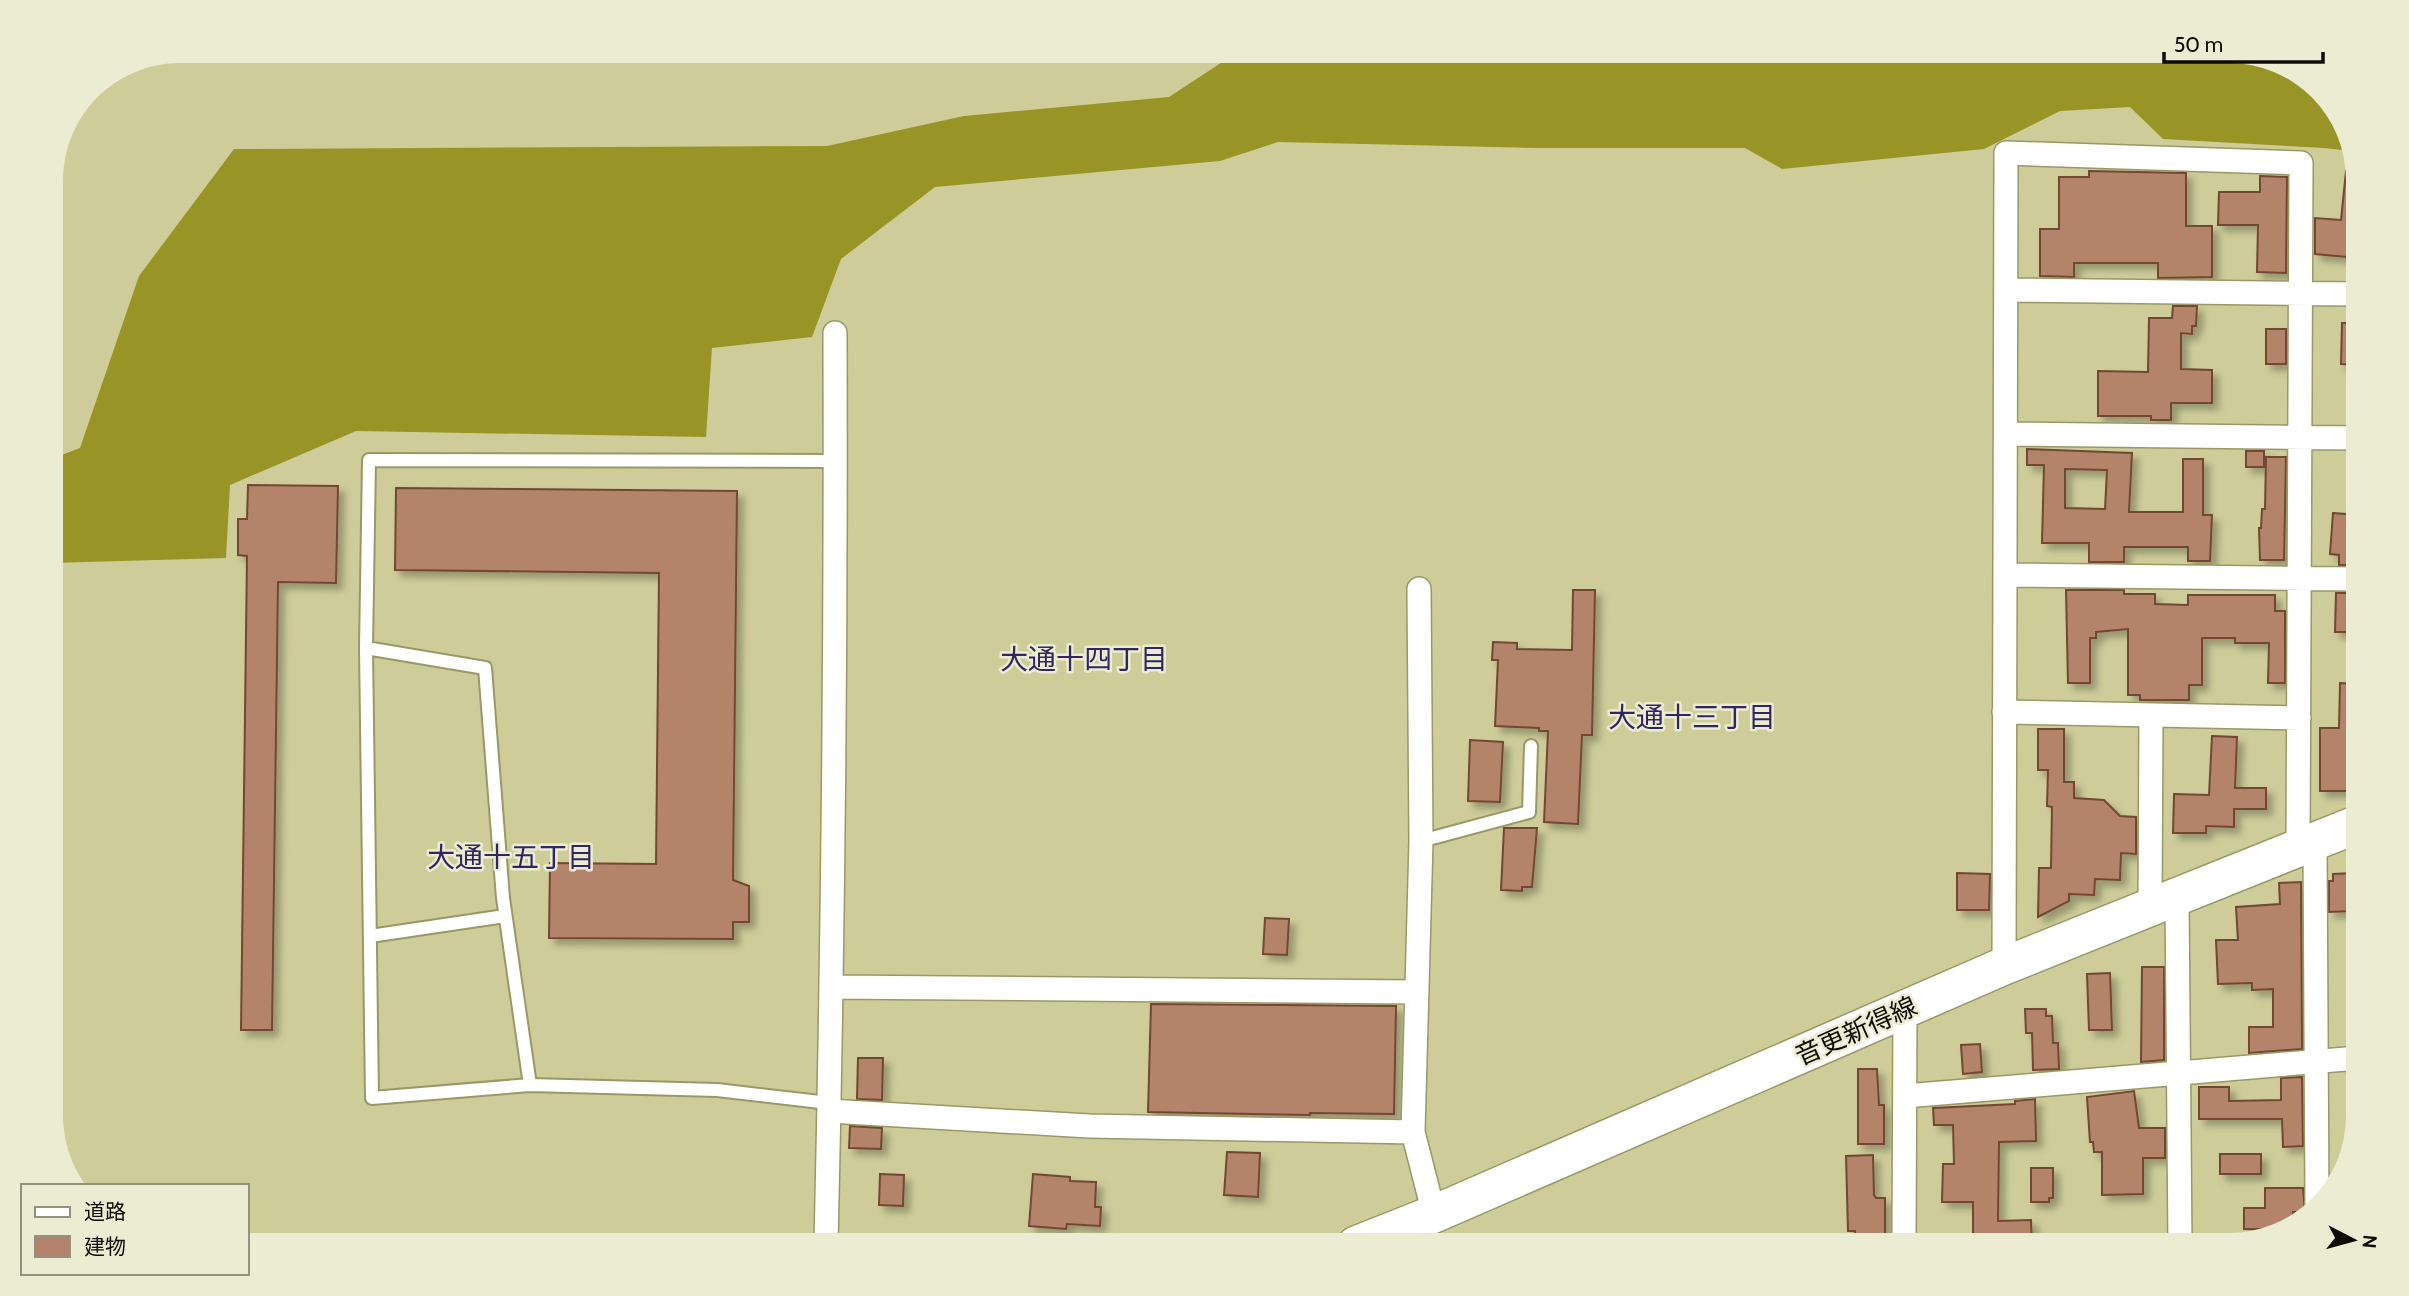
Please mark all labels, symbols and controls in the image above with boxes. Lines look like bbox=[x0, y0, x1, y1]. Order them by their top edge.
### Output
scale bar bbox=[2164, 21, 2323, 65]
text: 50 m bbox=[2174, 32, 2223, 57]
district label: 大通十四丁目 bbox=[1000, 642, 1168, 676]
district label: 大通十三丁目 bbox=[1608, 700, 1776, 734]
district label: 大通十五丁目 bbox=[427, 840, 595, 874]
street label: 音更新得線 bbox=[1790, 990, 1922, 1072]
legend bbox=[21, 1184, 248, 1275]
text: 道路 bbox=[84, 1199, 126, 1224]
north arrow bbox=[2318, 1205, 2388, 1275]
text: 建物 bbox=[84, 1234, 126, 1259]
text: N bbox=[2357, 1234, 2382, 1250]

